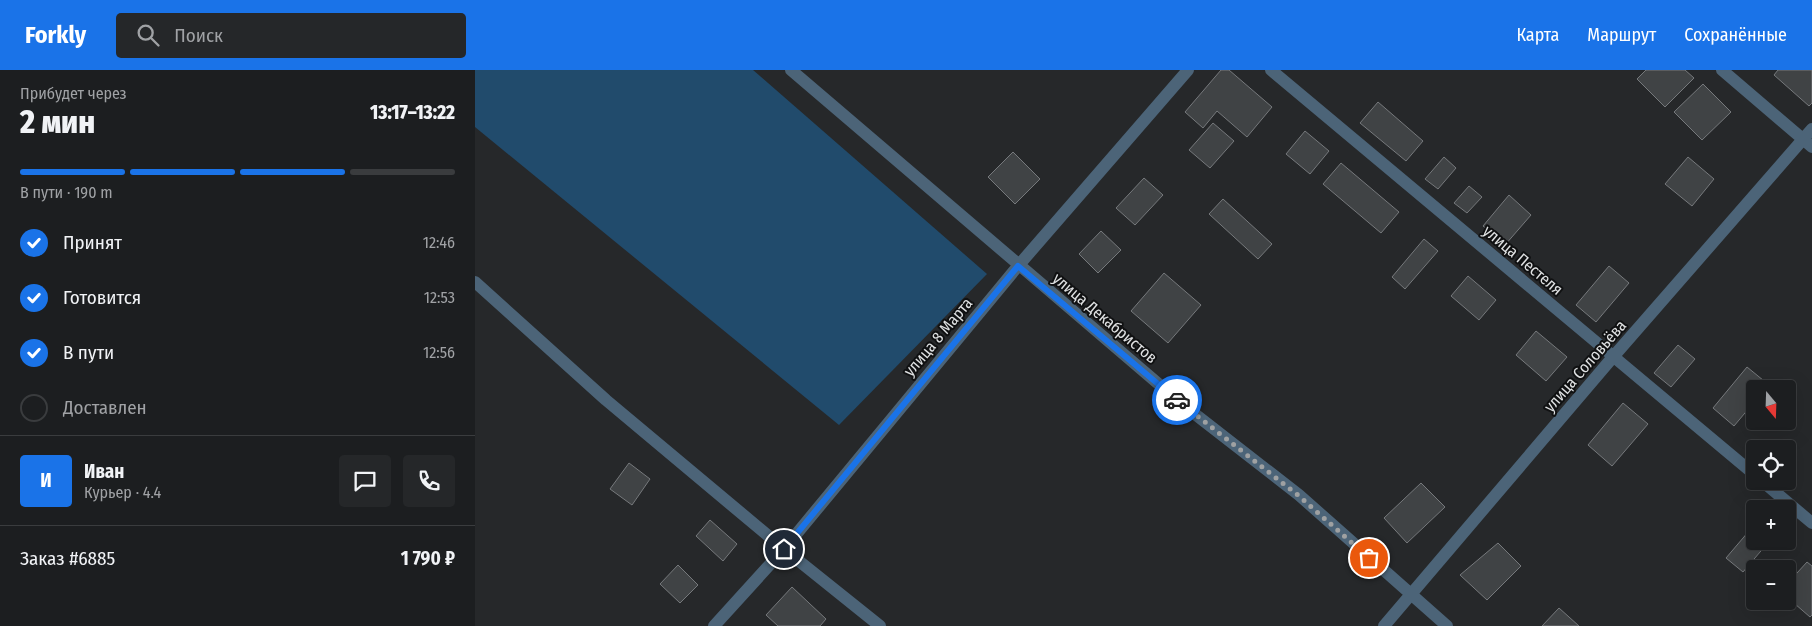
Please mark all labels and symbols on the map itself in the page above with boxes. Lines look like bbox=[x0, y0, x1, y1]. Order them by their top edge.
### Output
street label: улица Пестеля bbox=[1479, 221, 1567, 299]
street label: улица Декабристов bbox=[1049, 269, 1161, 367]
street label: улица 8 Марта bbox=[900, 294, 976, 380]
street label: улица Соловьёва bbox=[1540, 316, 1630, 416]
courier bbox=[1152, 375, 1202, 425]
north arrow bbox=[1746, 380, 1796, 430]
pin bbox=[763, 528, 805, 570]
pin bbox=[1348, 537, 1390, 579]

